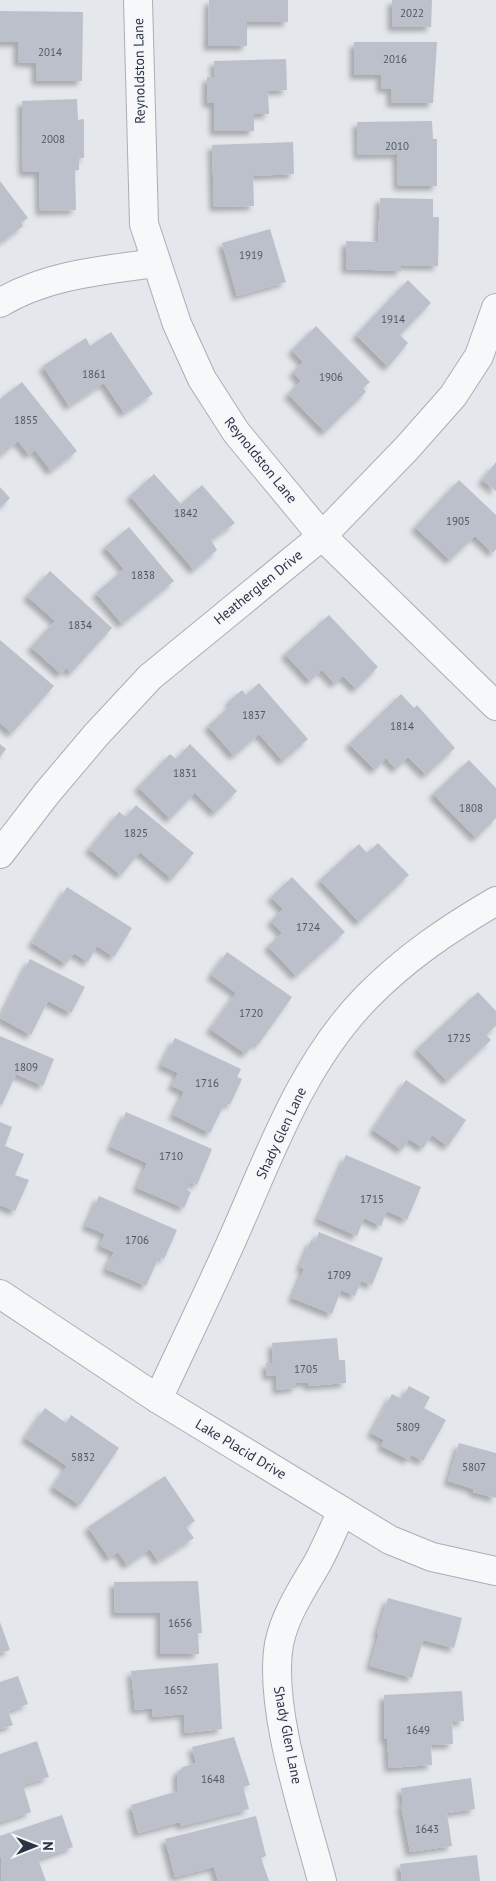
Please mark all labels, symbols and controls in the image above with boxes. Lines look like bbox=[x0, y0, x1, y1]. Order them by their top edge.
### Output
house number: 2022 bbox=[400, 6, 424, 20]
street label: Reynoldston Lane bbox=[129, 18, 149, 124]
house number: 2014 bbox=[38, 45, 62, 59]
house number: 2016 bbox=[383, 52, 407, 66]
house number: 2008 bbox=[41, 132, 65, 146]
house number: 2010 bbox=[385, 139, 409, 153]
house number: 1919 bbox=[239, 248, 263, 262]
house number: 1914 bbox=[381, 312, 405, 326]
house number: 1861 bbox=[82, 367, 106, 381]
house number: 1906 bbox=[319, 370, 343, 384]
house number: 1855 bbox=[14, 413, 38, 427]
street label: Reynoldston Lane bbox=[221, 413, 301, 507]
house number: 1842 bbox=[174, 506, 198, 520]
house number: 1905 bbox=[446, 514, 470, 528]
street label: Heatherglen Drive bbox=[210, 546, 306, 628]
house number: 1838 bbox=[131, 568, 155, 582]
house number: 1834 bbox=[68, 618, 92, 632]
house number: 1837 bbox=[242, 708, 266, 722]
house number: 1814 bbox=[390, 719, 414, 733]
house number: 1831 bbox=[173, 766, 197, 780]
house number: 1808 bbox=[459, 801, 483, 815]
house number: 1825 bbox=[124, 826, 148, 840]
house number: 1724 bbox=[296, 920, 320, 934]
house number: 1720 bbox=[239, 1006, 263, 1020]
house number: 1725 bbox=[447, 1031, 471, 1045]
house number: 1809 bbox=[14, 1060, 38, 1074]
house number: 1716 bbox=[195, 1076, 219, 1090]
street label: Shady Glen Lane bbox=[252, 1084, 310, 1182]
house number: 1710 bbox=[159, 1149, 183, 1163]
house number: 1715 bbox=[360, 1192, 384, 1206]
house number: 1706 bbox=[125, 1233, 149, 1247]
house number: 1709 bbox=[327, 1268, 351, 1282]
house number: 1705 bbox=[294, 1362, 318, 1376]
street label: Lake Placid Drive bbox=[192, 1415, 290, 1483]
house number: 5809 bbox=[396, 1420, 420, 1434]
house number: 5832 bbox=[71, 1450, 95, 1464]
house number: 5807 bbox=[462, 1460, 486, 1474]
house number: 1656 bbox=[168, 1616, 192, 1630]
house number: 1652 bbox=[164, 1683, 188, 1697]
street label: Shady Glen Lane bbox=[270, 1685, 306, 1785]
house number: 1649 bbox=[406, 1723, 430, 1737]
house number: 1648 bbox=[201, 1772, 225, 1786]
north arrow bbox=[10, 1821, 60, 1871]
house number: 1643 bbox=[415, 1822, 439, 1836]
text: N bbox=[39, 1841, 57, 1851]

